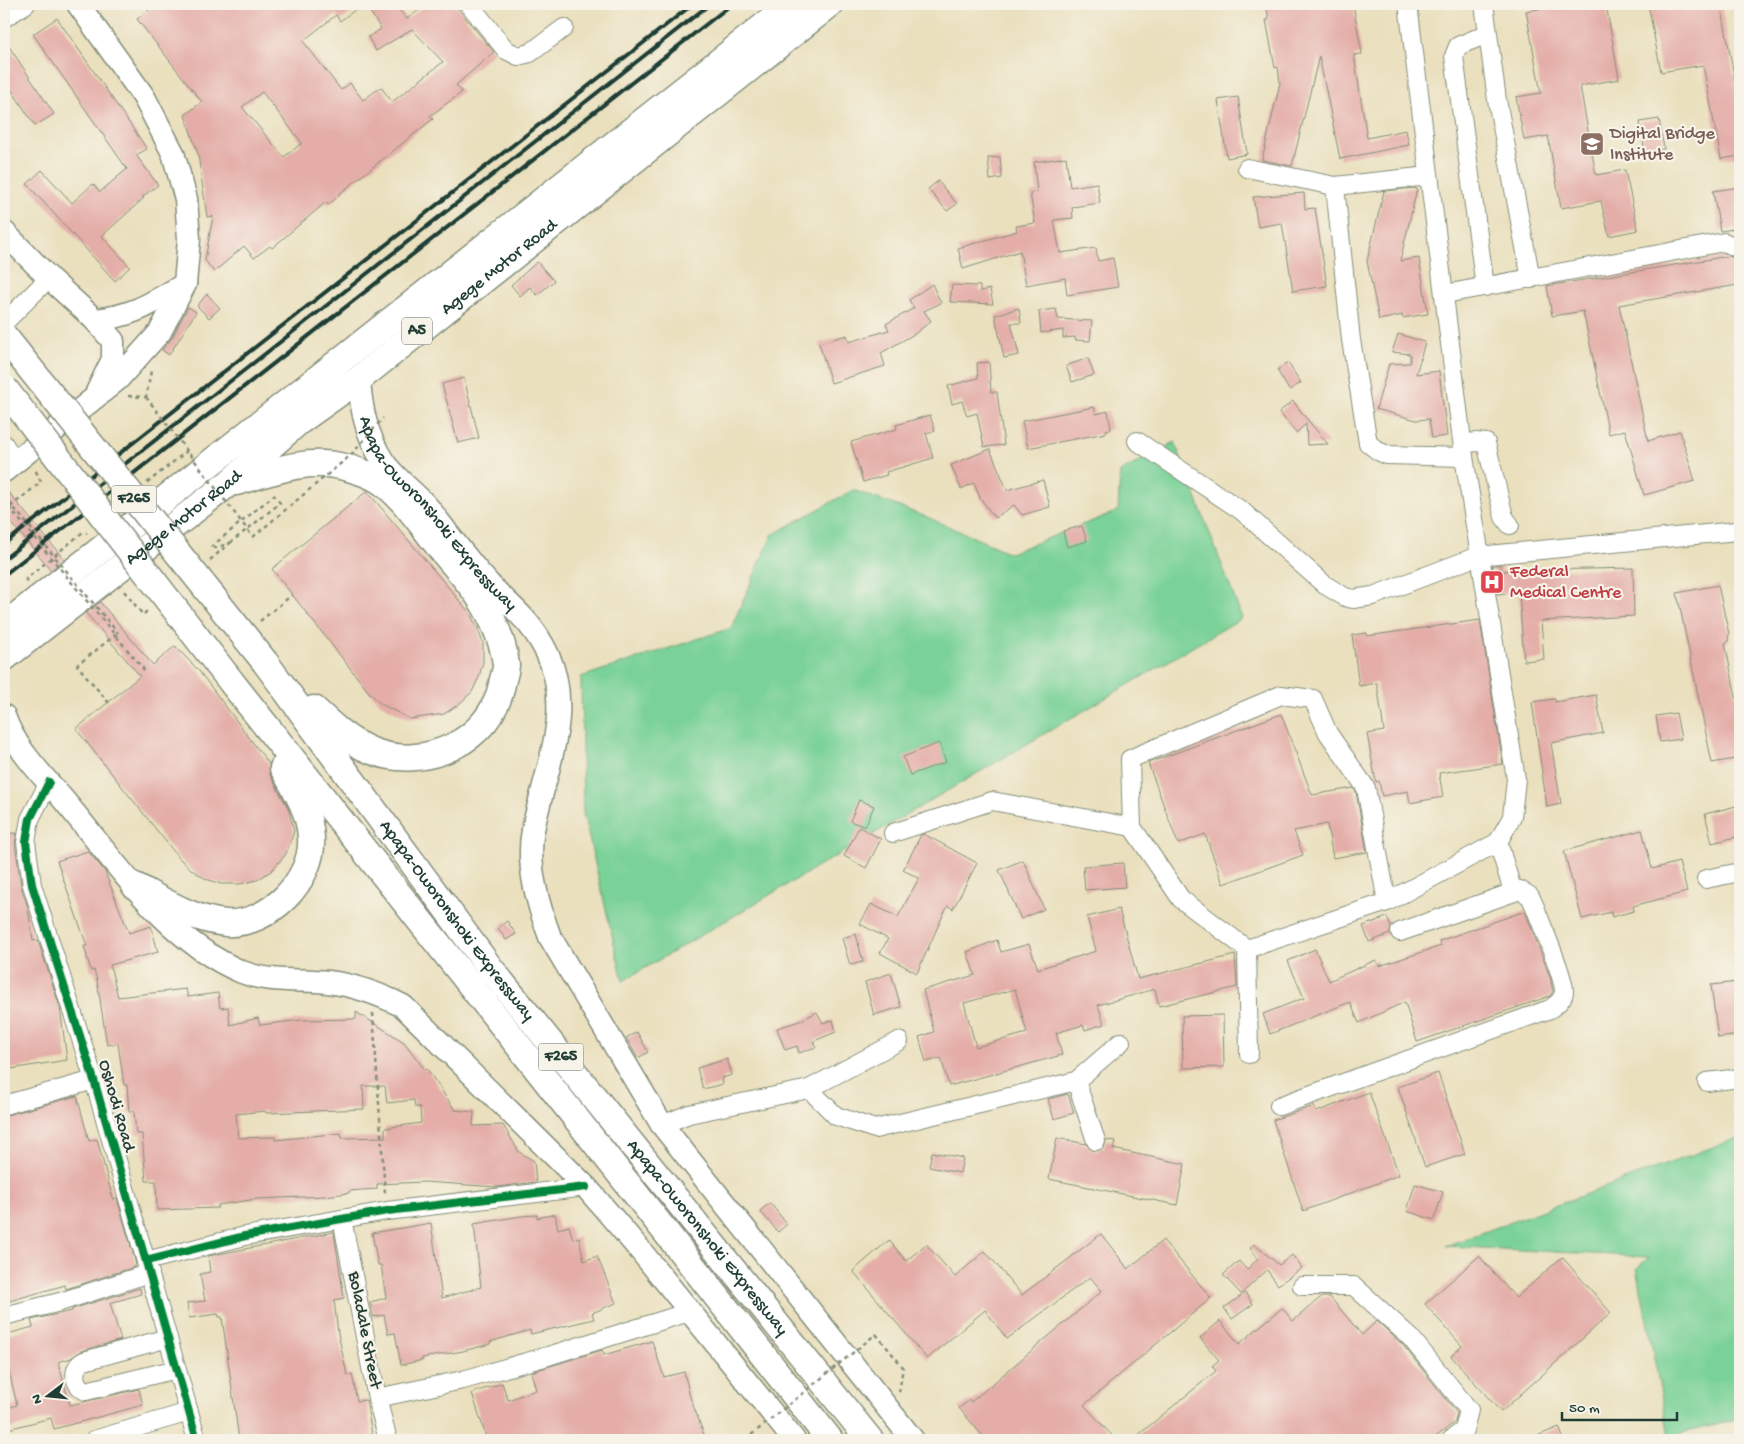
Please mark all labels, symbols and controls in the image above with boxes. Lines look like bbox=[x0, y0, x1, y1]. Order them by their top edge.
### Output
place label: Digital Bridge Institute bbox=[1609, 124, 1716, 166]
school or university icon: Digital Bridge Institute bbox=[1579, 131, 1605, 157]
street label: Agege Motor Road bbox=[437, 214, 563, 320]
road number: A5 bbox=[402, 318, 432, 344]
street label: Apapa-Oworonshoki Expressway bbox=[354, 414, 521, 616]
street label: Agege Motor Road bbox=[121, 465, 248, 570]
road number: F265 bbox=[112, 486, 156, 512]
place label: Federal Medical Centre bbox=[1509, 562, 1622, 604]
hospital icon: Federal Medical Centre bbox=[1479, 569, 1505, 595]
street label: Apapa-Oworonshoki Expressway bbox=[375, 816, 539, 1025]
road number: F265 bbox=[538, 1044, 584, 1070]
street label: Oshodi Road bbox=[93, 1058, 140, 1156]
street label: Apapa-Oworonshoki Expressway bbox=[622, 1135, 792, 1340]
street label: Boladale Street bbox=[342, 1269, 386, 1392]
north arrow bbox=[22, 1372, 72, 1422]
scale bar bbox=[1562, 1389, 1676, 1421]
text: N bbox=[28, 1392, 47, 1406]
text: 50 m bbox=[1569, 1400, 1600, 1418]

